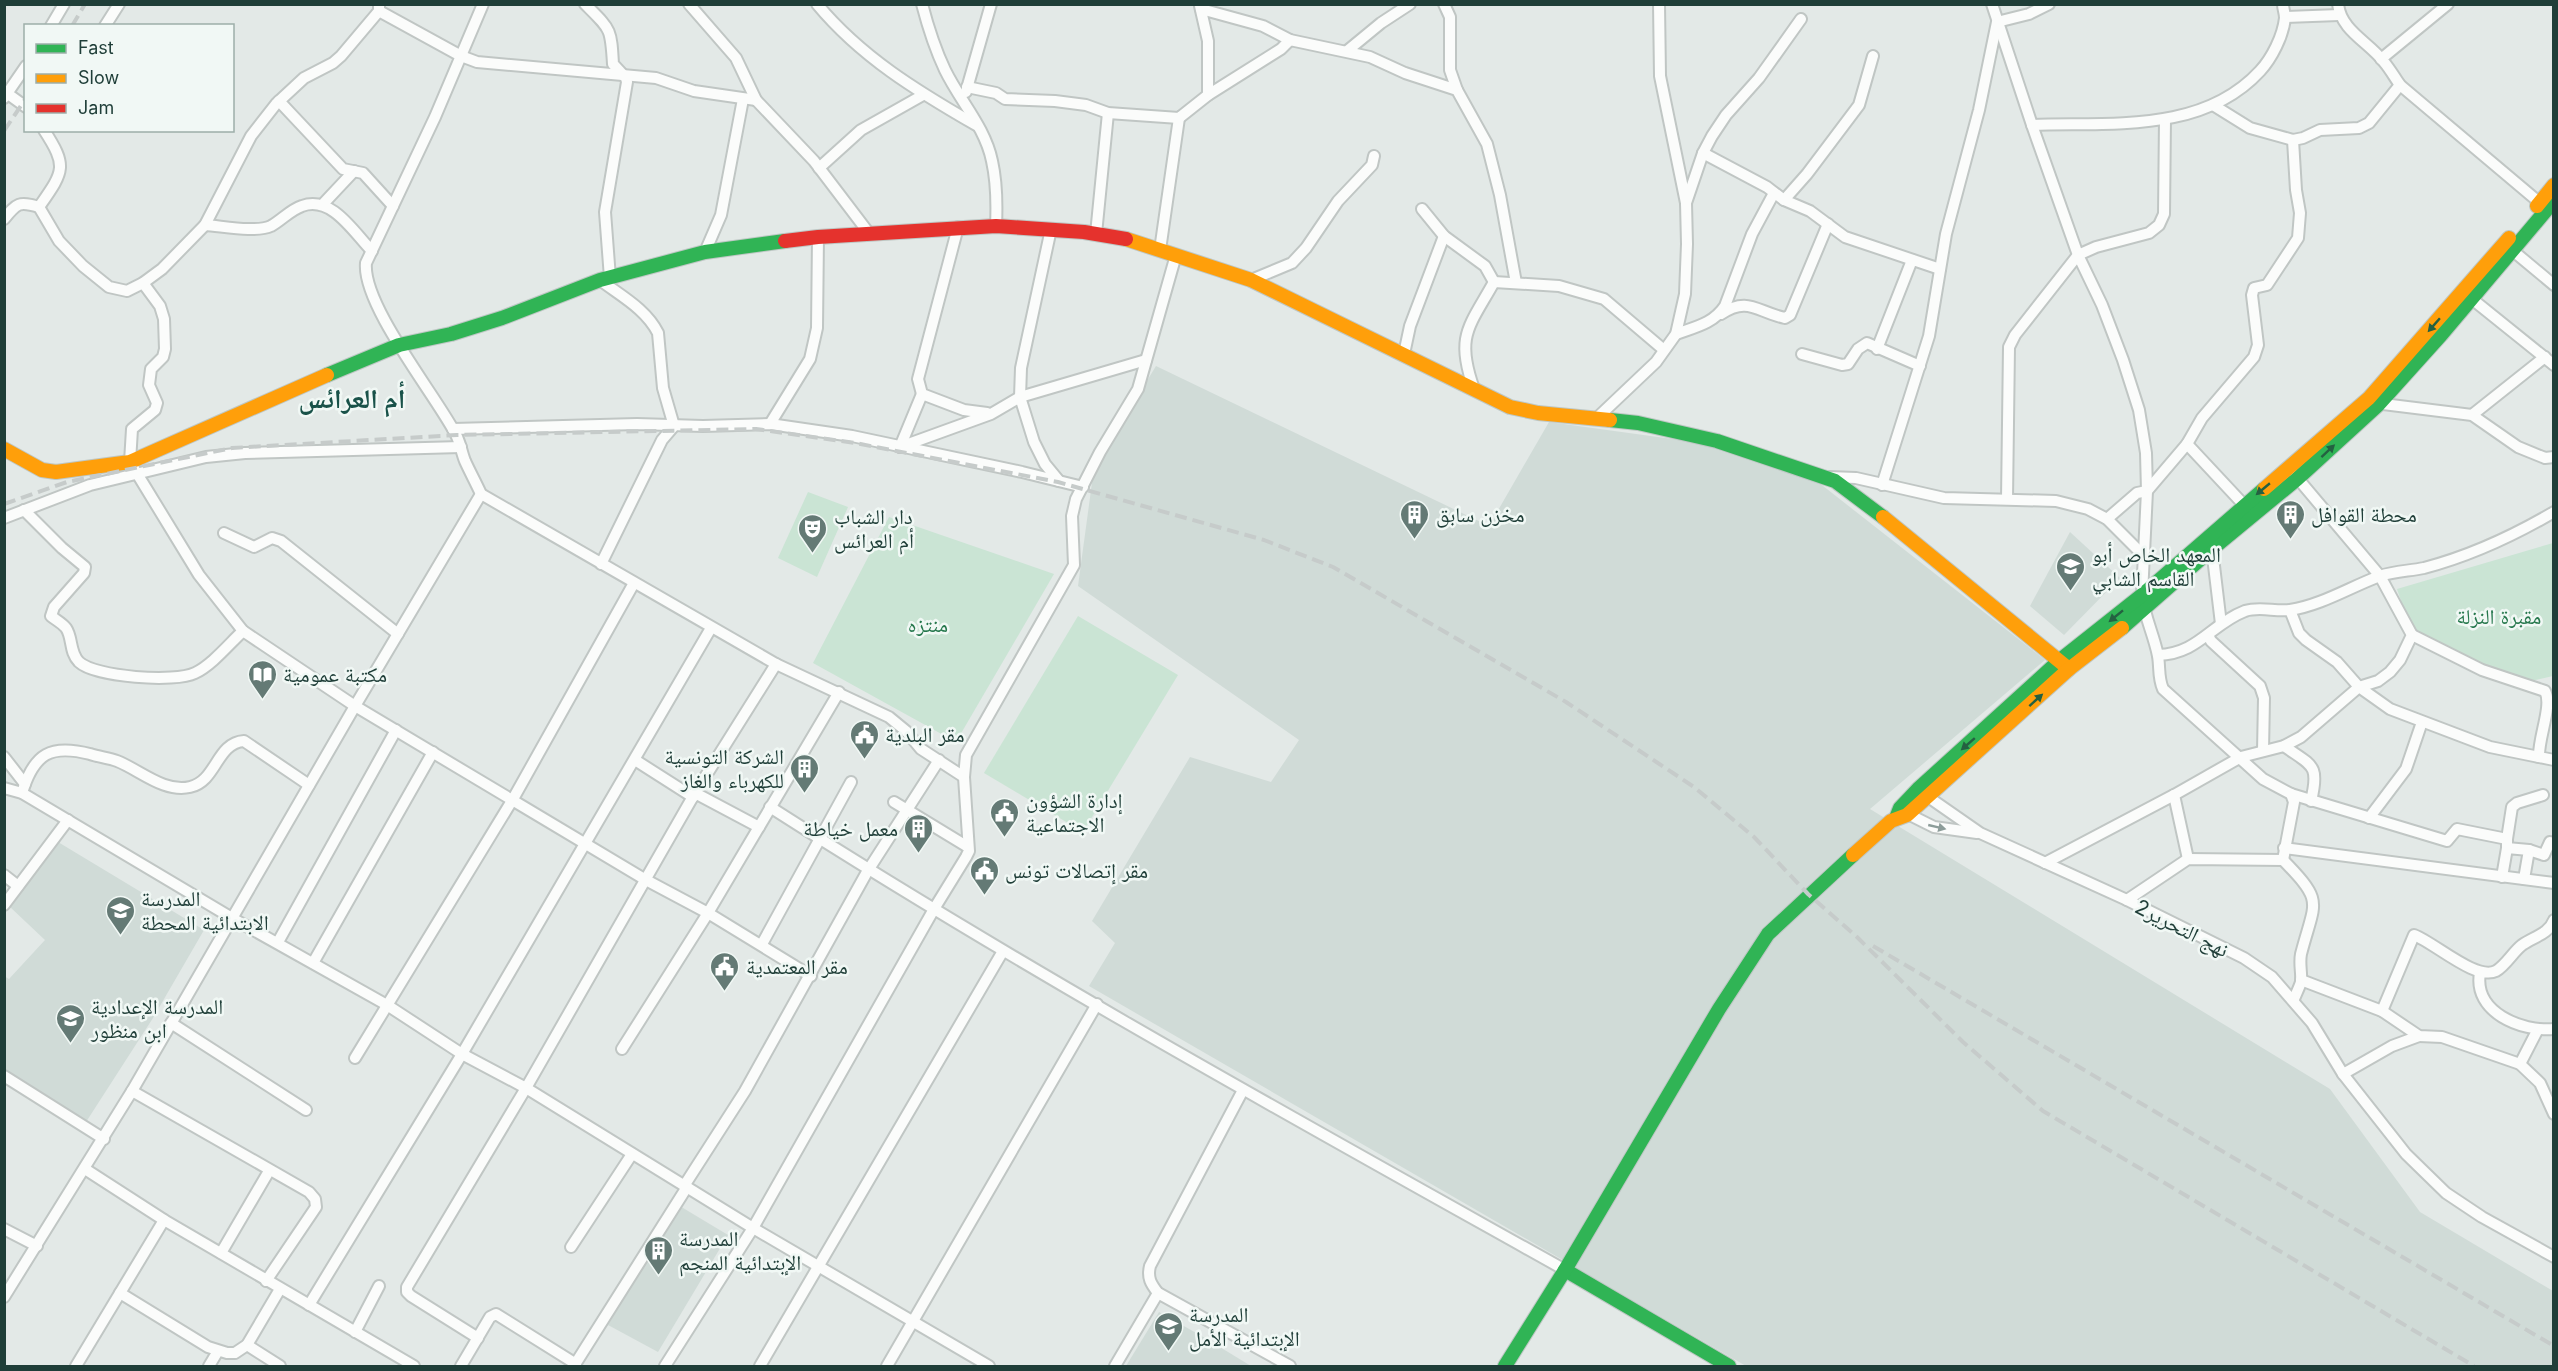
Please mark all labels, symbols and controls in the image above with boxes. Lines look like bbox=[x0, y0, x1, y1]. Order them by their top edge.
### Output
legend bbox=[24, 24, 234, 132]
text: Fast bbox=[78, 37, 114, 58]
text: Slow bbox=[78, 67, 119, 88]
text: Jam bbox=[78, 97, 114, 118]
one-way arrow bbox=[2428, 317, 2441, 332]
district label: أم العرائس bbox=[298, 381, 406, 418]
one-way arrow bbox=[2320, 445, 2335, 458]
one-way arrow bbox=[2256, 482, 2271, 495]
building icon: مخزن سابق bbox=[1399, 498, 1431, 540]
building icon: محطة القوافل bbox=[2274, 498, 2306, 540]
place label: مخزن سابق bbox=[1436, 502, 1525, 528]
place label: محطة القوافل bbox=[2311, 502, 2417, 528]
place label: دار الشباب أم العرائس bbox=[834, 504, 914, 555]
theatre icon: دار الشباب أم العرائس bbox=[797, 512, 829, 554]
place label: المعهد الخاص أبو القاسم الشابي bbox=[2092, 542, 2221, 595]
school or university icon: المعهد الخاص أبو القاسم الشابي bbox=[2055, 550, 2087, 592]
park label: مقبرة النزلة bbox=[2457, 604, 2541, 629]
one-way arrow bbox=[2108, 610, 2123, 622]
park label: منتزه bbox=[908, 612, 948, 637]
library icon: مكتبة عمومية bbox=[246, 658, 278, 700]
place label: مكتبة عمومية bbox=[283, 662, 387, 687]
one-way arrow bbox=[2028, 693, 2043, 707]
public building icon: مقر البلدية bbox=[848, 718, 880, 760]
place label: مقر البلدية bbox=[885, 722, 964, 747]
one-way arrow bbox=[1961, 737, 1976, 751]
place label: الشركة التونسية للكهرباء والغاز bbox=[664, 744, 784, 793]
building icon: الشركة التونسية للكهرباء والغاز bbox=[789, 752, 821, 794]
place label: إدارة الشؤون الاجتماعية bbox=[1026, 788, 1123, 837]
public building icon: إدارة الشؤون الاجتماعية bbox=[989, 796, 1021, 838]
building icon: معمل خياطة bbox=[903, 812, 935, 854]
place label: معمل خياطة bbox=[803, 816, 898, 842]
one-way arrow bbox=[1928, 822, 1946, 832]
public building icon: مقر إتصالات تونس bbox=[968, 854, 1000, 896]
place label: مقر إتصالات تونس bbox=[1005, 858, 1148, 885]
place label: المدرسة الابتدائية المحطة bbox=[141, 886, 269, 935]
school or university icon: المدرسة الابتدائية المحطة bbox=[104, 894, 136, 936]
street label: نهج التحرير2 bbox=[2131, 894, 2233, 963]
public building icon: مقر المعتمدية bbox=[709, 950, 741, 992]
place label: مقر المعتمدية bbox=[746, 954, 848, 979]
place label: المدرسة الإعدادية ابن منظور bbox=[90, 994, 223, 1044]
school or university icon: المدرسة الإعدادية ابن منظور bbox=[54, 1002, 86, 1044]
place label: المدرسة الإبتدائية المنجم bbox=[679, 1226, 801, 1277]
building icon: المدرسة الإبتدائية المنجم bbox=[642, 1234, 674, 1276]
place label: المدرسة الإبتدائية الأمل bbox=[1189, 1302, 1300, 1352]
school or university icon: المدرسة الإبتدائية الأمل bbox=[1152, 1310, 1184, 1352]

